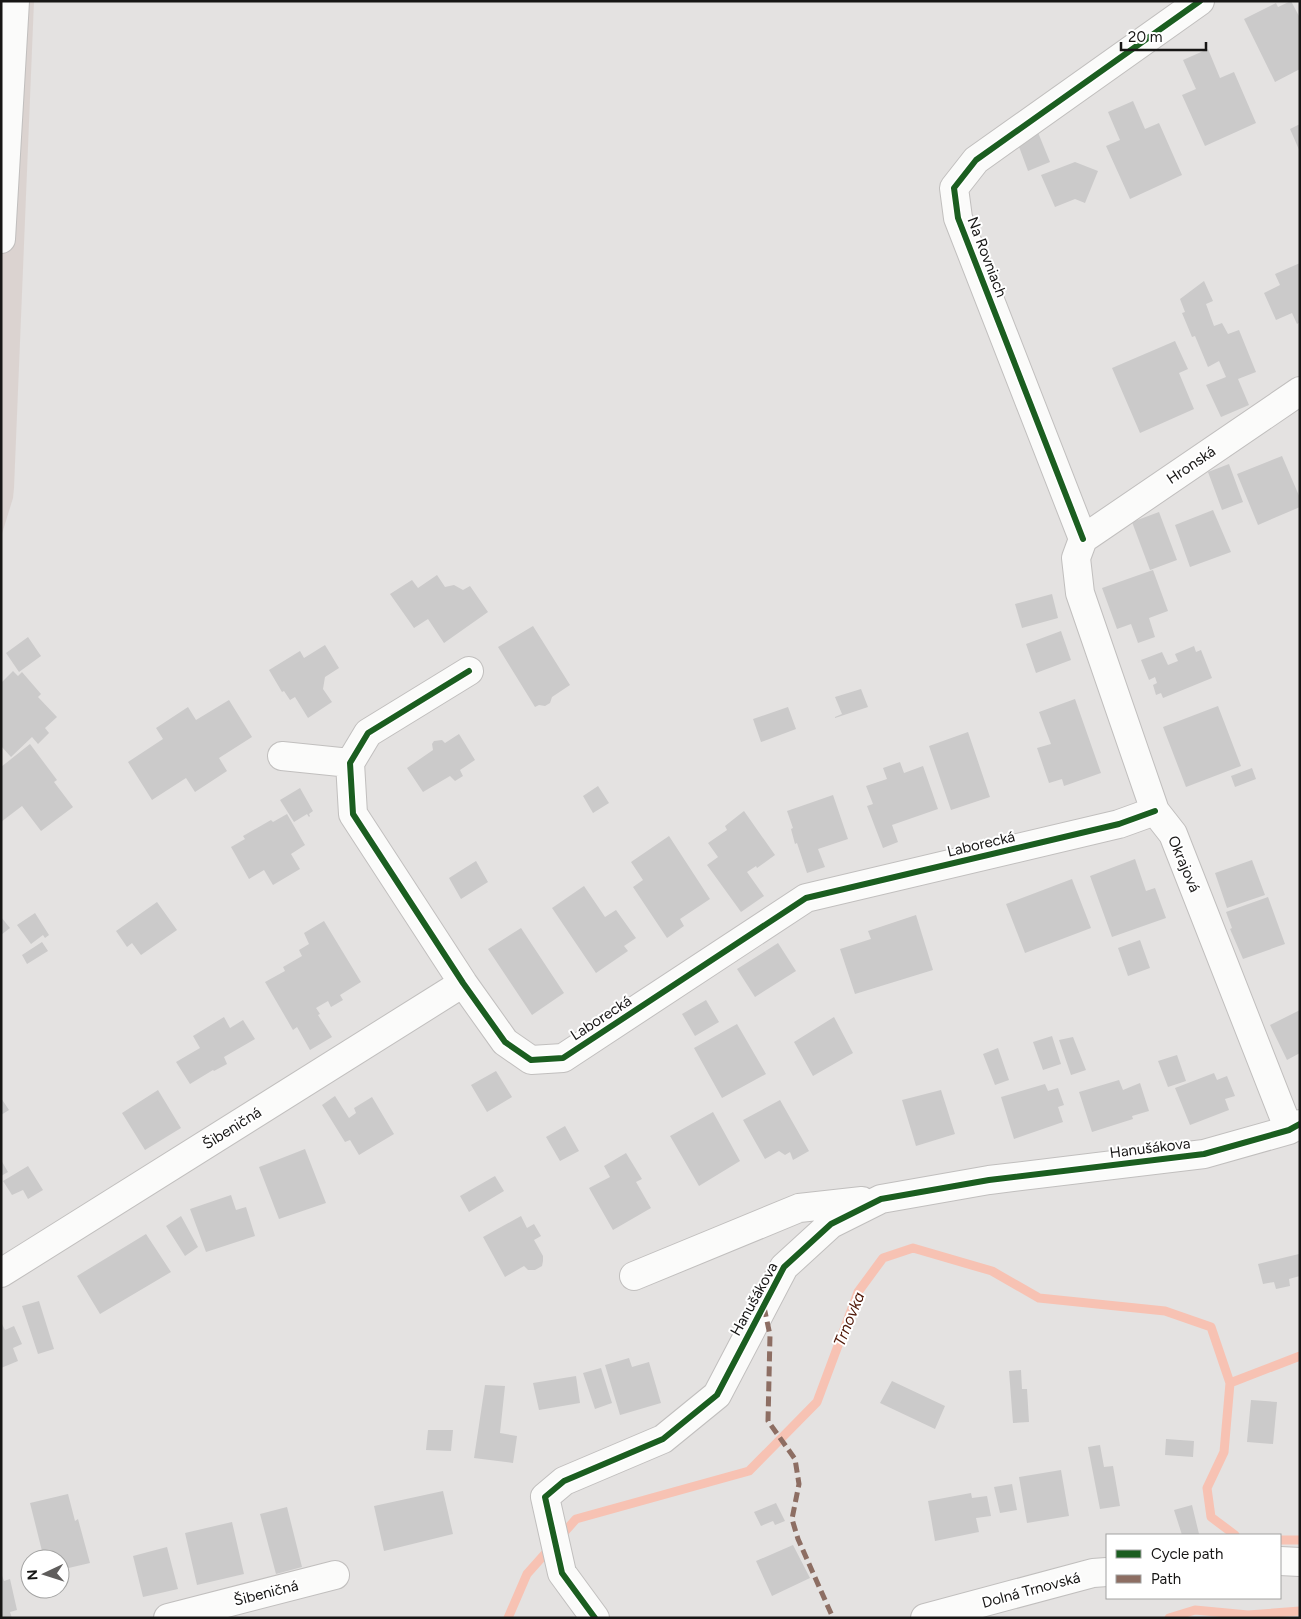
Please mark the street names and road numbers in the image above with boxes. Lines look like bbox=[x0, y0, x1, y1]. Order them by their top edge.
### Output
street label: Na Rovniach bbox=[963, 214, 1011, 300]
street label: Hronská bbox=[1163, 442, 1219, 488]
street label: Laborecká bbox=[945, 827, 1017, 861]
street label: Okrajová bbox=[1164, 833, 1204, 895]
street label: Laborecká bbox=[567, 992, 635, 1044]
street label: Šibeničná bbox=[199, 1103, 265, 1153]
street label: Hanušákova bbox=[1109, 1134, 1191, 1162]
street label: Hanušákova bbox=[726, 1259, 782, 1339]
street label: Dolná Trnovská bbox=[980, 1568, 1082, 1612]
street label: Šibeničná bbox=[232, 1576, 300, 1610]

